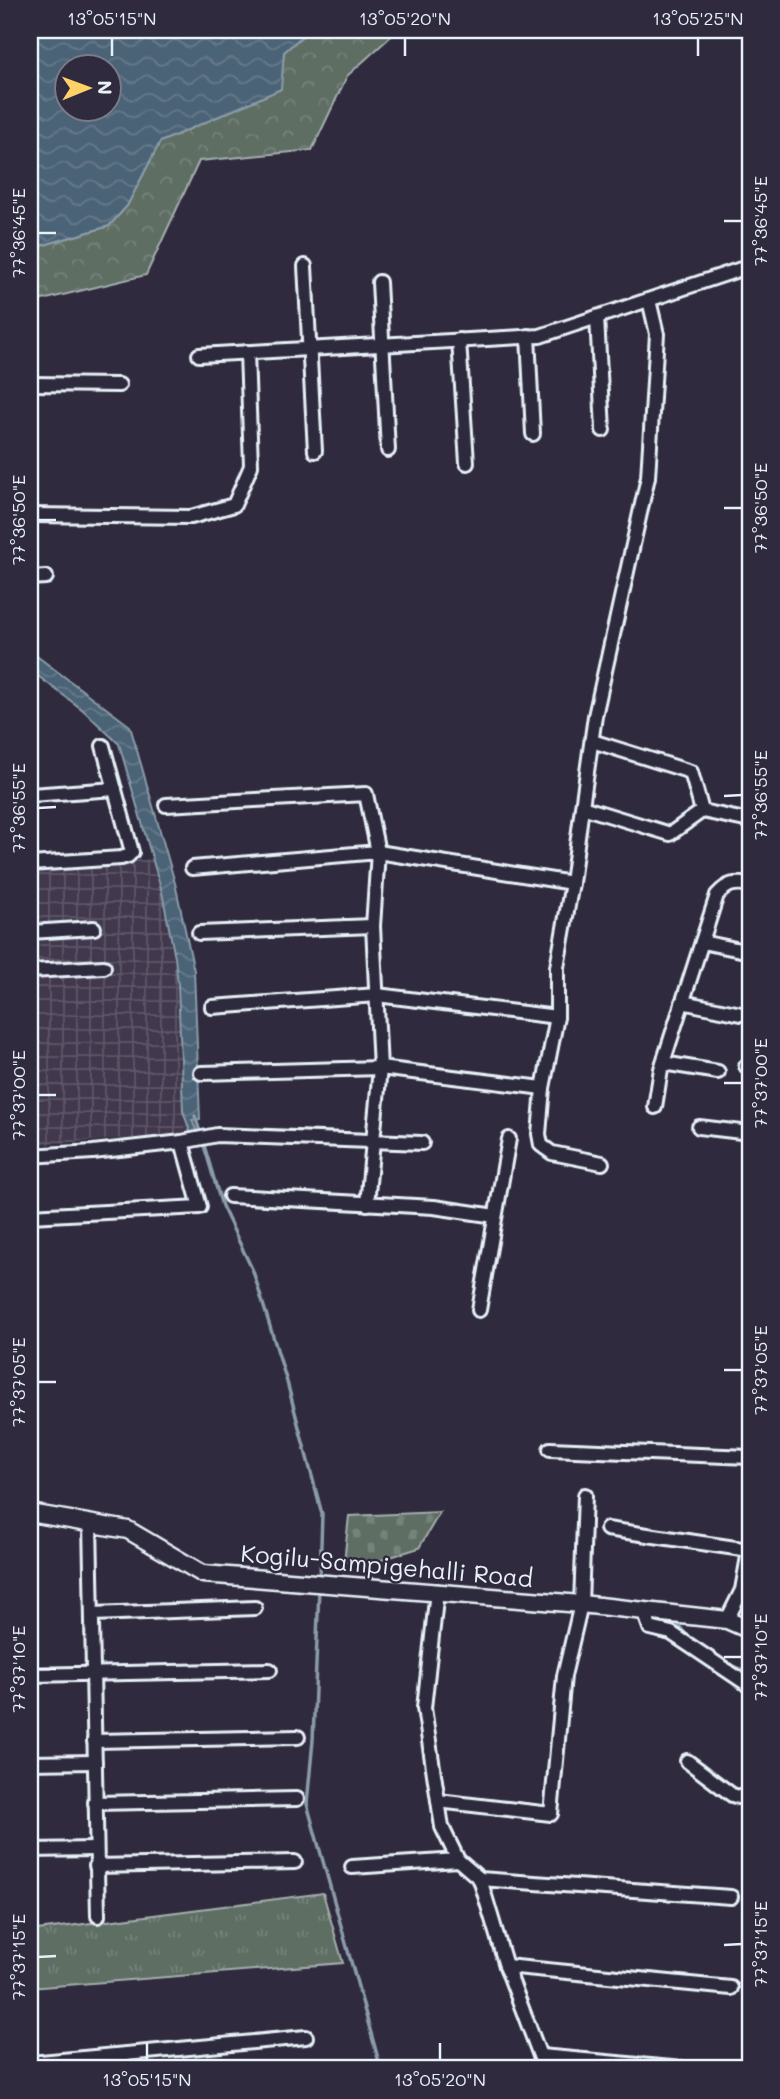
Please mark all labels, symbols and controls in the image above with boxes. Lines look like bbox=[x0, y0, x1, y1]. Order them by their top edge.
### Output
text: 13°05'15"N bbox=[67, 6, 157, 30]
text: 13°05'20"N bbox=[359, 6, 451, 30]
text: 13°05'25"N bbox=[652, 6, 744, 30]
north arrow bbox=[52, 52, 122, 122]
text: N bbox=[93, 80, 118, 95]
text: 77°36'45"E bbox=[748, 176, 772, 266]
text: 77°36'45"E bbox=[6, 188, 30, 278]
text: 77°36'50"E bbox=[748, 463, 772, 553]
text: 77°36'50"E bbox=[6, 475, 30, 565]
text: 77°36'55"E bbox=[748, 750, 772, 840]
text: 77°36'55"E bbox=[6, 763, 30, 853]
text: 77°37'00"E bbox=[748, 1038, 772, 1128]
text: 77°37'00"E bbox=[6, 1050, 30, 1140]
text: 77°37'05"E bbox=[748, 1325, 772, 1415]
text: 77°37'05"E bbox=[6, 1337, 30, 1427]
street label: Kogilu-Sampigehalli Road bbox=[240, 1537, 534, 1593]
text: 77°37'10"E bbox=[748, 1613, 772, 1701]
text: 77°37'10"E bbox=[6, 1625, 30, 1713]
text: 77°37'15"E bbox=[748, 1901, 772, 1987]
text: 77°37'15"E bbox=[6, 1914, 30, 2000]
text: 13°05'15"N bbox=[102, 2067, 192, 2091]
text: 13°05'20"N bbox=[394, 2067, 486, 2091]

